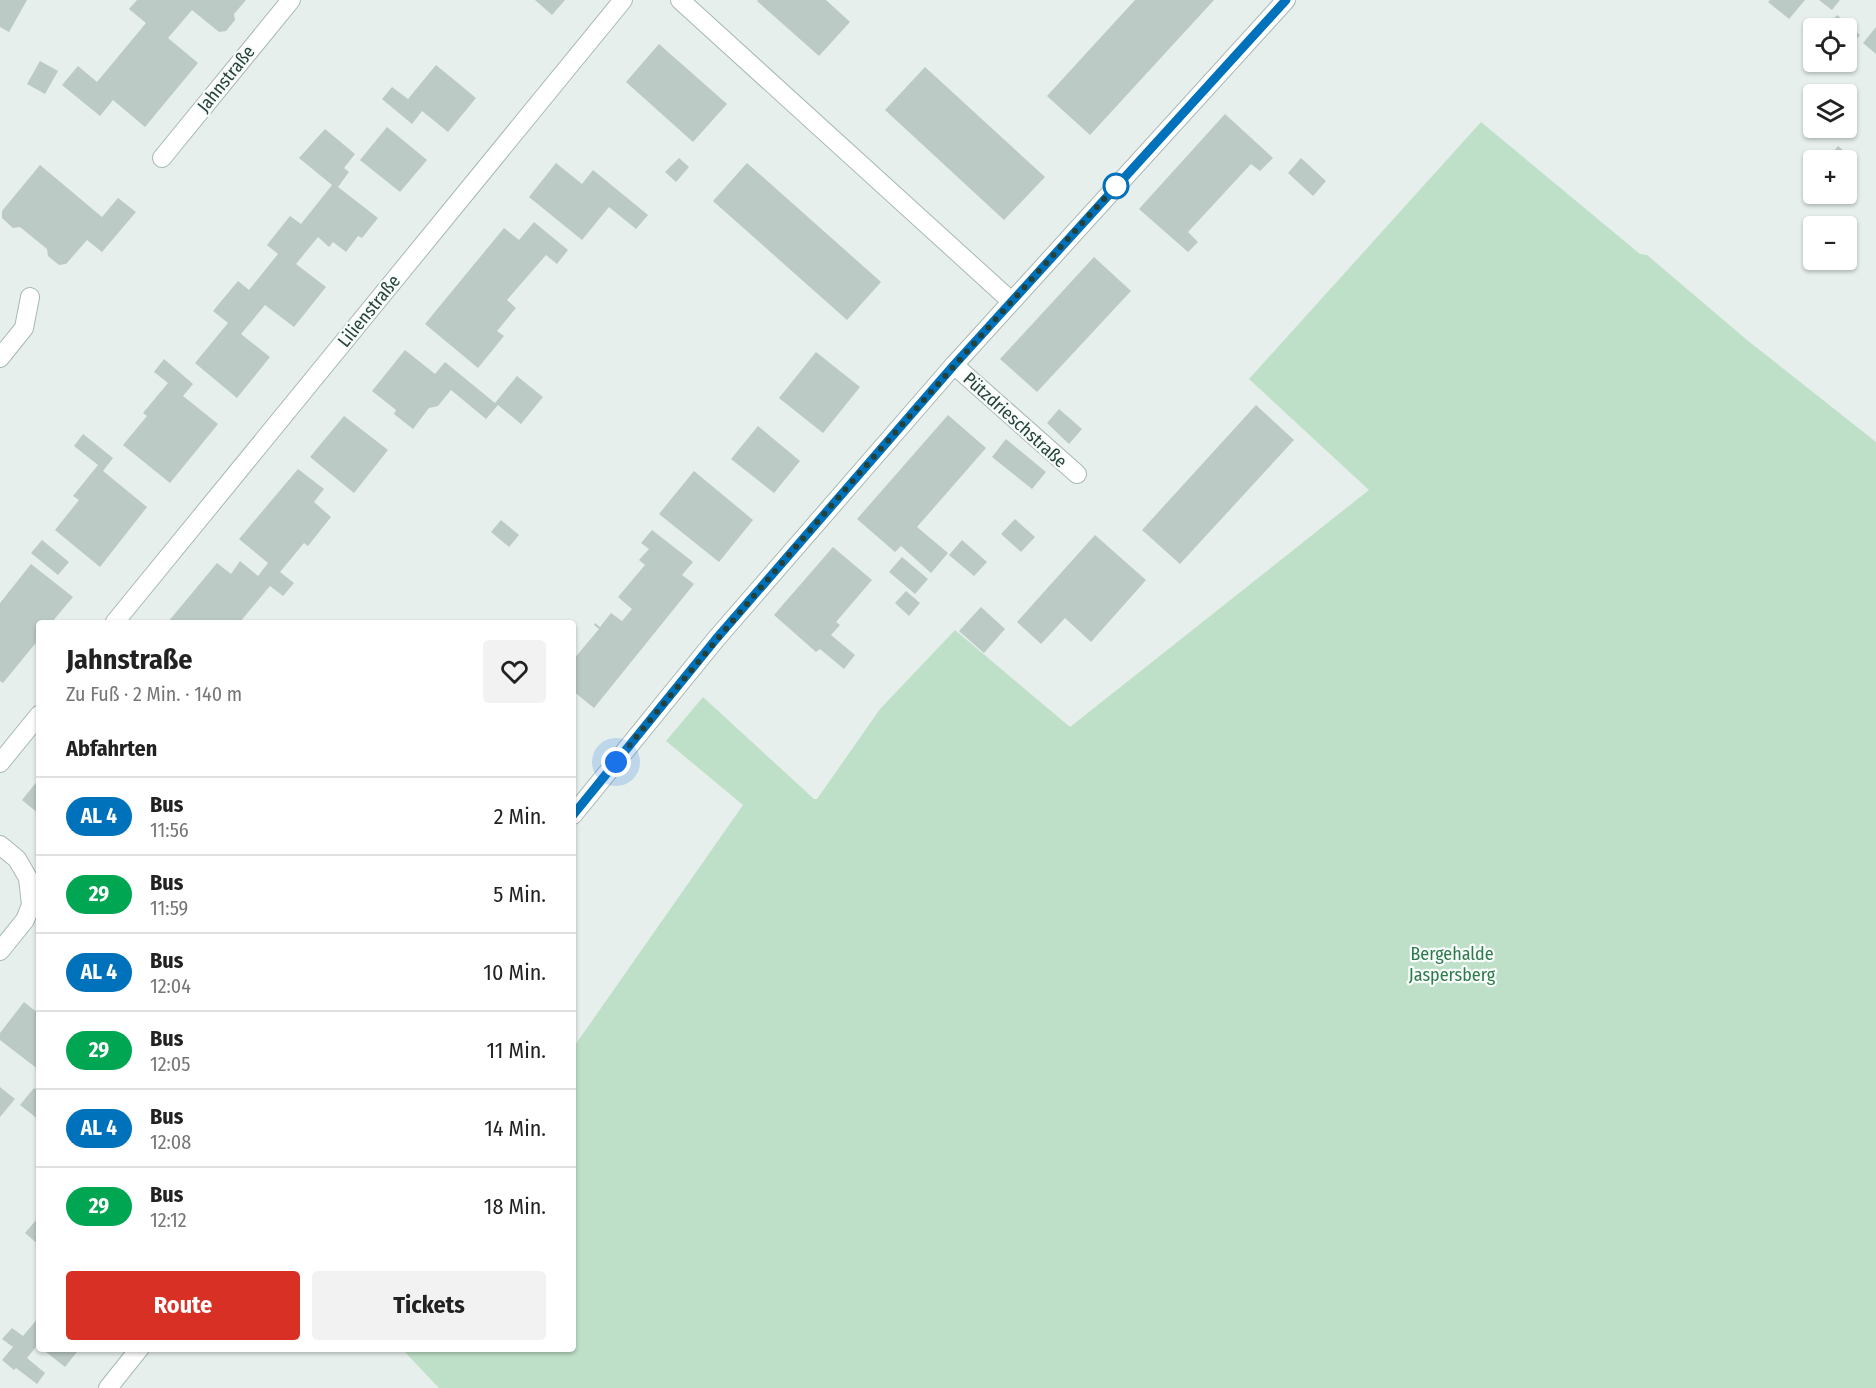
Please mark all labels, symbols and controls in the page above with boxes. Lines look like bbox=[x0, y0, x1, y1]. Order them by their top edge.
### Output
map controls bbox=[1803, 18, 1857, 270]
button: locate bbox=[1803, 18, 1857, 72]
street label: Jahnstraße bbox=[192, 41, 260, 117]
button: layers bbox=[1803, 84, 1857, 138]
button: + bbox=[1803, 150, 1857, 204]
unlabelled marker bbox=[1103, 173, 1129, 199]
button: − bbox=[1803, 216, 1857, 270]
street label: Lilienstraße bbox=[333, 270, 405, 352]
street label: Pützdrieschstraße bbox=[959, 368, 1072, 472]
button: heart bbox=[483, 640, 546, 703]
text: Jahnstraße bbox=[66, 643, 193, 676]
text: Zu Fuß · 2 Min. · 140 m bbox=[66, 682, 242, 706]
text: Abfahrten bbox=[66, 735, 157, 762]
your location bbox=[601, 747, 631, 777]
text: Bus bbox=[150, 791, 183, 818]
text: AL 4 bbox=[81, 803, 117, 829]
text: 2 Min. bbox=[494, 803, 546, 830]
text: 11:56 bbox=[150, 818, 189, 842]
text: Bus bbox=[150, 869, 183, 896]
text: 29 bbox=[89, 881, 109, 907]
text: 5 Min. bbox=[493, 881, 546, 908]
text: 11:59 bbox=[150, 896, 188, 920]
park label: Bergehalde Jaspersberg bbox=[1409, 943, 1496, 986]
text: Bus bbox=[150, 947, 183, 974]
text: AL 4 bbox=[81, 959, 117, 985]
text: 10 Min. bbox=[483, 959, 546, 986]
text: 12:04 bbox=[150, 974, 191, 998]
text: Bus bbox=[150, 1025, 183, 1052]
text: 29 bbox=[89, 1037, 109, 1063]
text: 11 Min. bbox=[487, 1037, 546, 1064]
text: 12:05 bbox=[150, 1052, 190, 1076]
text: Bus bbox=[150, 1103, 183, 1130]
text: AL 4 bbox=[81, 1115, 117, 1141]
text: 14 Min. bbox=[484, 1115, 546, 1142]
text: 12:08 bbox=[150, 1130, 191, 1154]
text: Bus bbox=[150, 1181, 183, 1208]
text: 29 bbox=[89, 1193, 109, 1219]
text: 18 Min. bbox=[484, 1193, 546, 1220]
text: 12:12 bbox=[150, 1208, 187, 1232]
button: Route bbox=[66, 1271, 300, 1340]
button: Tickets bbox=[312, 1271, 546, 1340]

